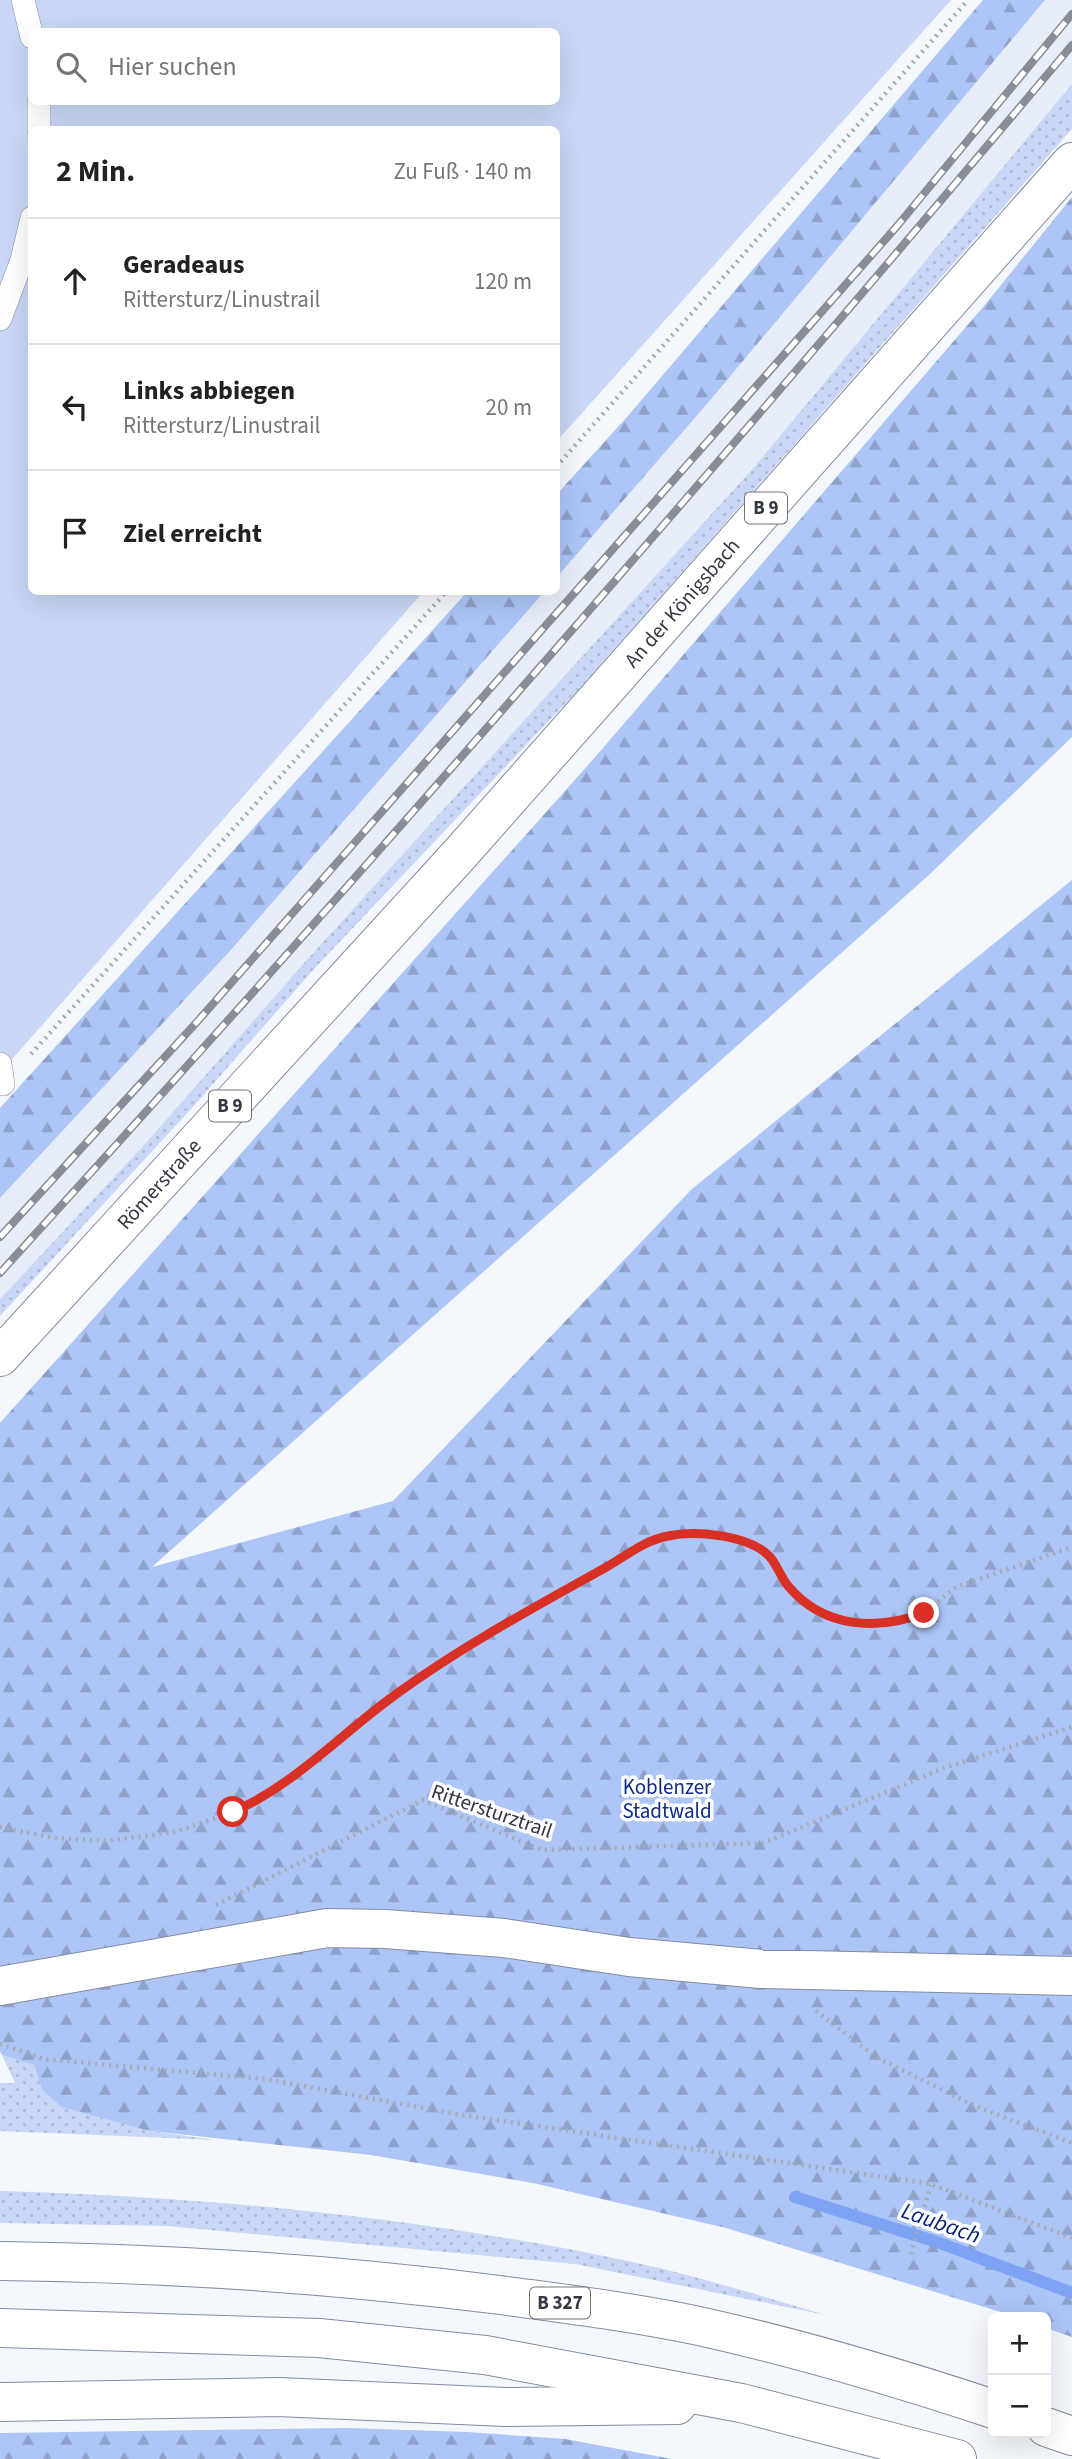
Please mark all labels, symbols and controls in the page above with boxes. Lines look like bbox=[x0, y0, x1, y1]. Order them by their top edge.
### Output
search box bbox=[28, 28, 560, 105]
icon: search bbox=[52, 48, 90, 86]
text: Hier suchen bbox=[108, 48, 237, 85]
text: 2 Min. bbox=[56, 150, 135, 193]
text: Zu Fuß · 140 m bbox=[393, 155, 532, 188]
text: Geradeaus bbox=[123, 246, 244, 283]
icon: ahead bbox=[56, 262, 94, 300]
text: 120 m bbox=[474, 265, 532, 298]
text: Rittersturz/Linustrail bbox=[123, 283, 320, 316]
text: Links abbiegen bbox=[123, 372, 295, 409]
icon: left bbox=[56, 388, 94, 426]
text: 20 m bbox=[485, 391, 532, 424]
text: Rittersturz/Linustrail bbox=[123, 409, 320, 442]
road number: B 9 bbox=[745, 492, 787, 524]
icon: arrive bbox=[56, 514, 94, 552]
text: Ziel erreicht bbox=[123, 515, 262, 552]
street label: An der Königsbach bbox=[617, 532, 747, 674]
road number: B 9 bbox=[209, 1090, 251, 1122]
street label: Römerstraße bbox=[110, 1132, 208, 1236]
route end bbox=[908, 1597, 939, 1628]
park label: Koblenzer Stadtwald bbox=[622, 1772, 712, 1826]
street label: Rittersturztrail bbox=[427, 1776, 557, 1846]
route start bbox=[217, 1796, 248, 1827]
water label: Laubach bbox=[897, 2194, 985, 2252]
road number: B 327 bbox=[530, 2288, 590, 2318]
map controls bbox=[988, 2312, 1051, 2438]
button: + bbox=[988, 2312, 1051, 2375]
button: − bbox=[988, 2375, 1051, 2438]

